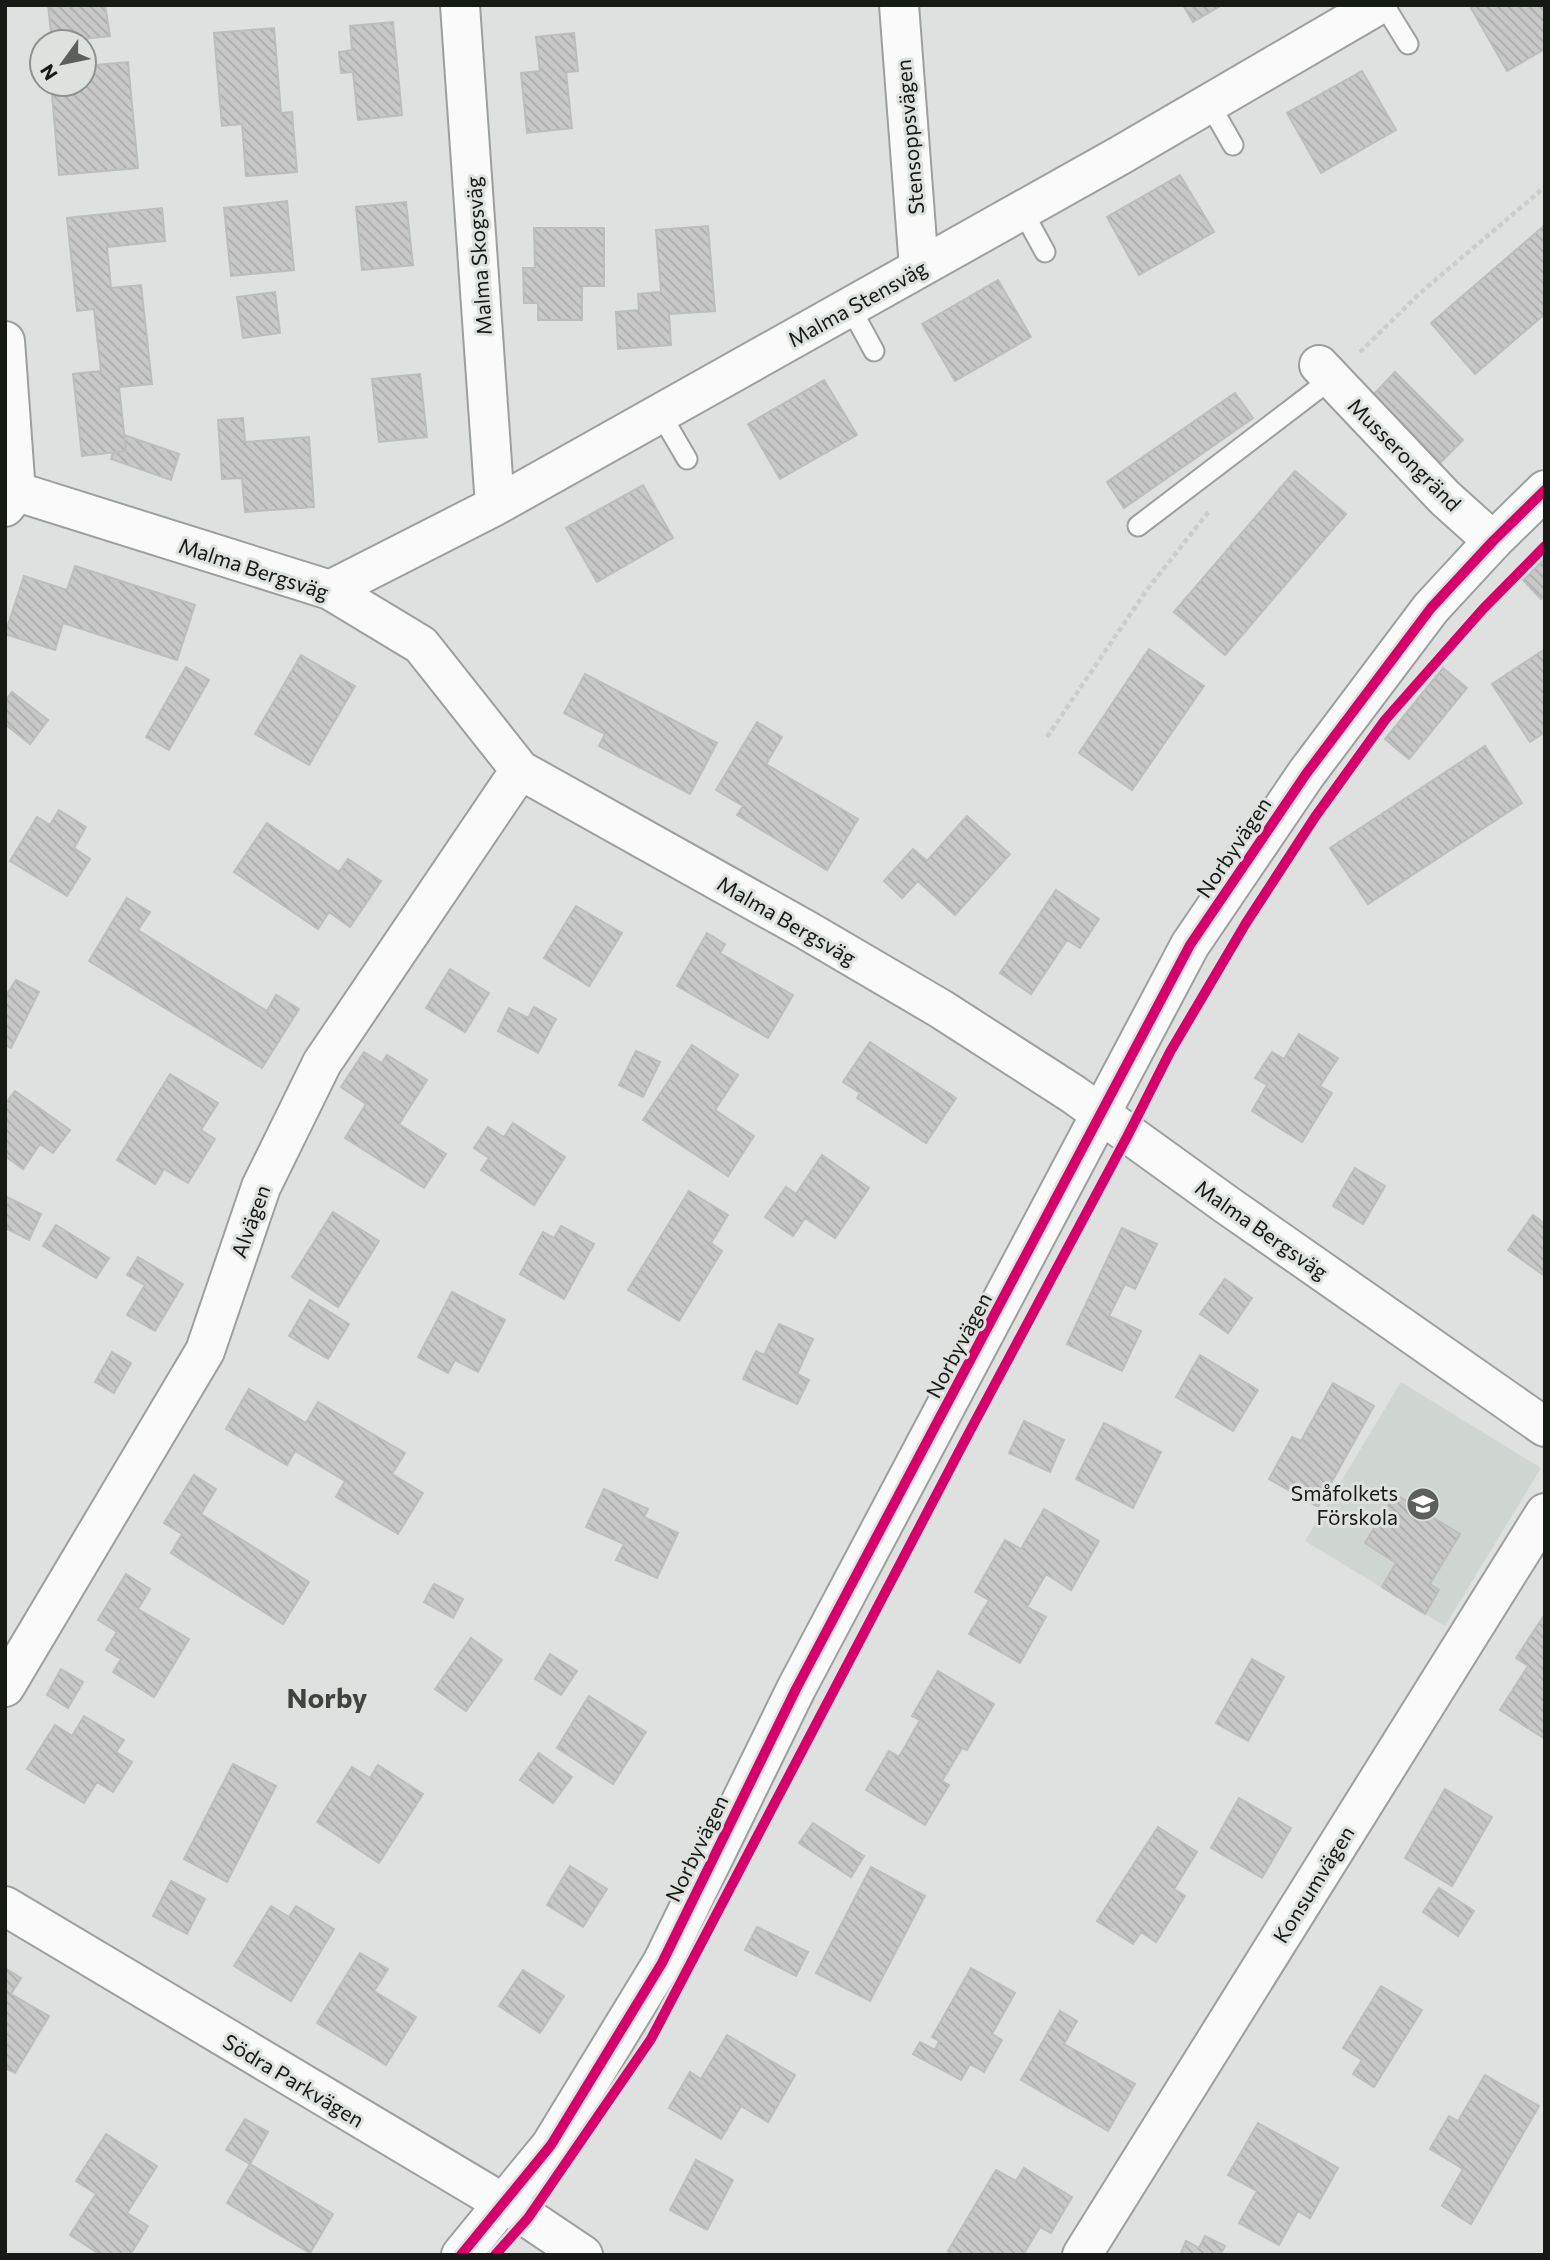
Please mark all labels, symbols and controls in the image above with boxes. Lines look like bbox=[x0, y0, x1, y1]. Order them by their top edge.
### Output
north arrow bbox=[28, 28, 98, 98]
street label: Stensoppsvägen bbox=[890, 58, 928, 216]
text: N bbox=[35, 60, 62, 85]
street label: Malma Skogsväg bbox=[460, 176, 496, 336]
street label: Malma Stensväg bbox=[783, 254, 931, 352]
street label: Musserongränd bbox=[1343, 392, 1467, 516]
street label: Malma Bergsväg bbox=[176, 532, 332, 604]
street label: Norbyvägen bbox=[1190, 792, 1276, 902]
street label: Malma Bergsväg bbox=[713, 870, 861, 970]
street label: Malma Bergsväg bbox=[1191, 1174, 1333, 1284]
street label: Alvägen bbox=[225, 1181, 275, 1261]
street label: Norbyvägen bbox=[920, 1288, 996, 1402]
place label: Småfolkets Förskola bbox=[1291, 1480, 1398, 1529]
school or university icon: Småfolkets Förskola bbox=[1404, 1485, 1442, 1523]
district label: Norby bbox=[287, 1680, 367, 1714]
street label: Norbyvägen bbox=[659, 1791, 733, 1905]
street label: Konsumvägen bbox=[1267, 1821, 1359, 1947]
street label: Södra Parkvägen bbox=[219, 2028, 369, 2132]

